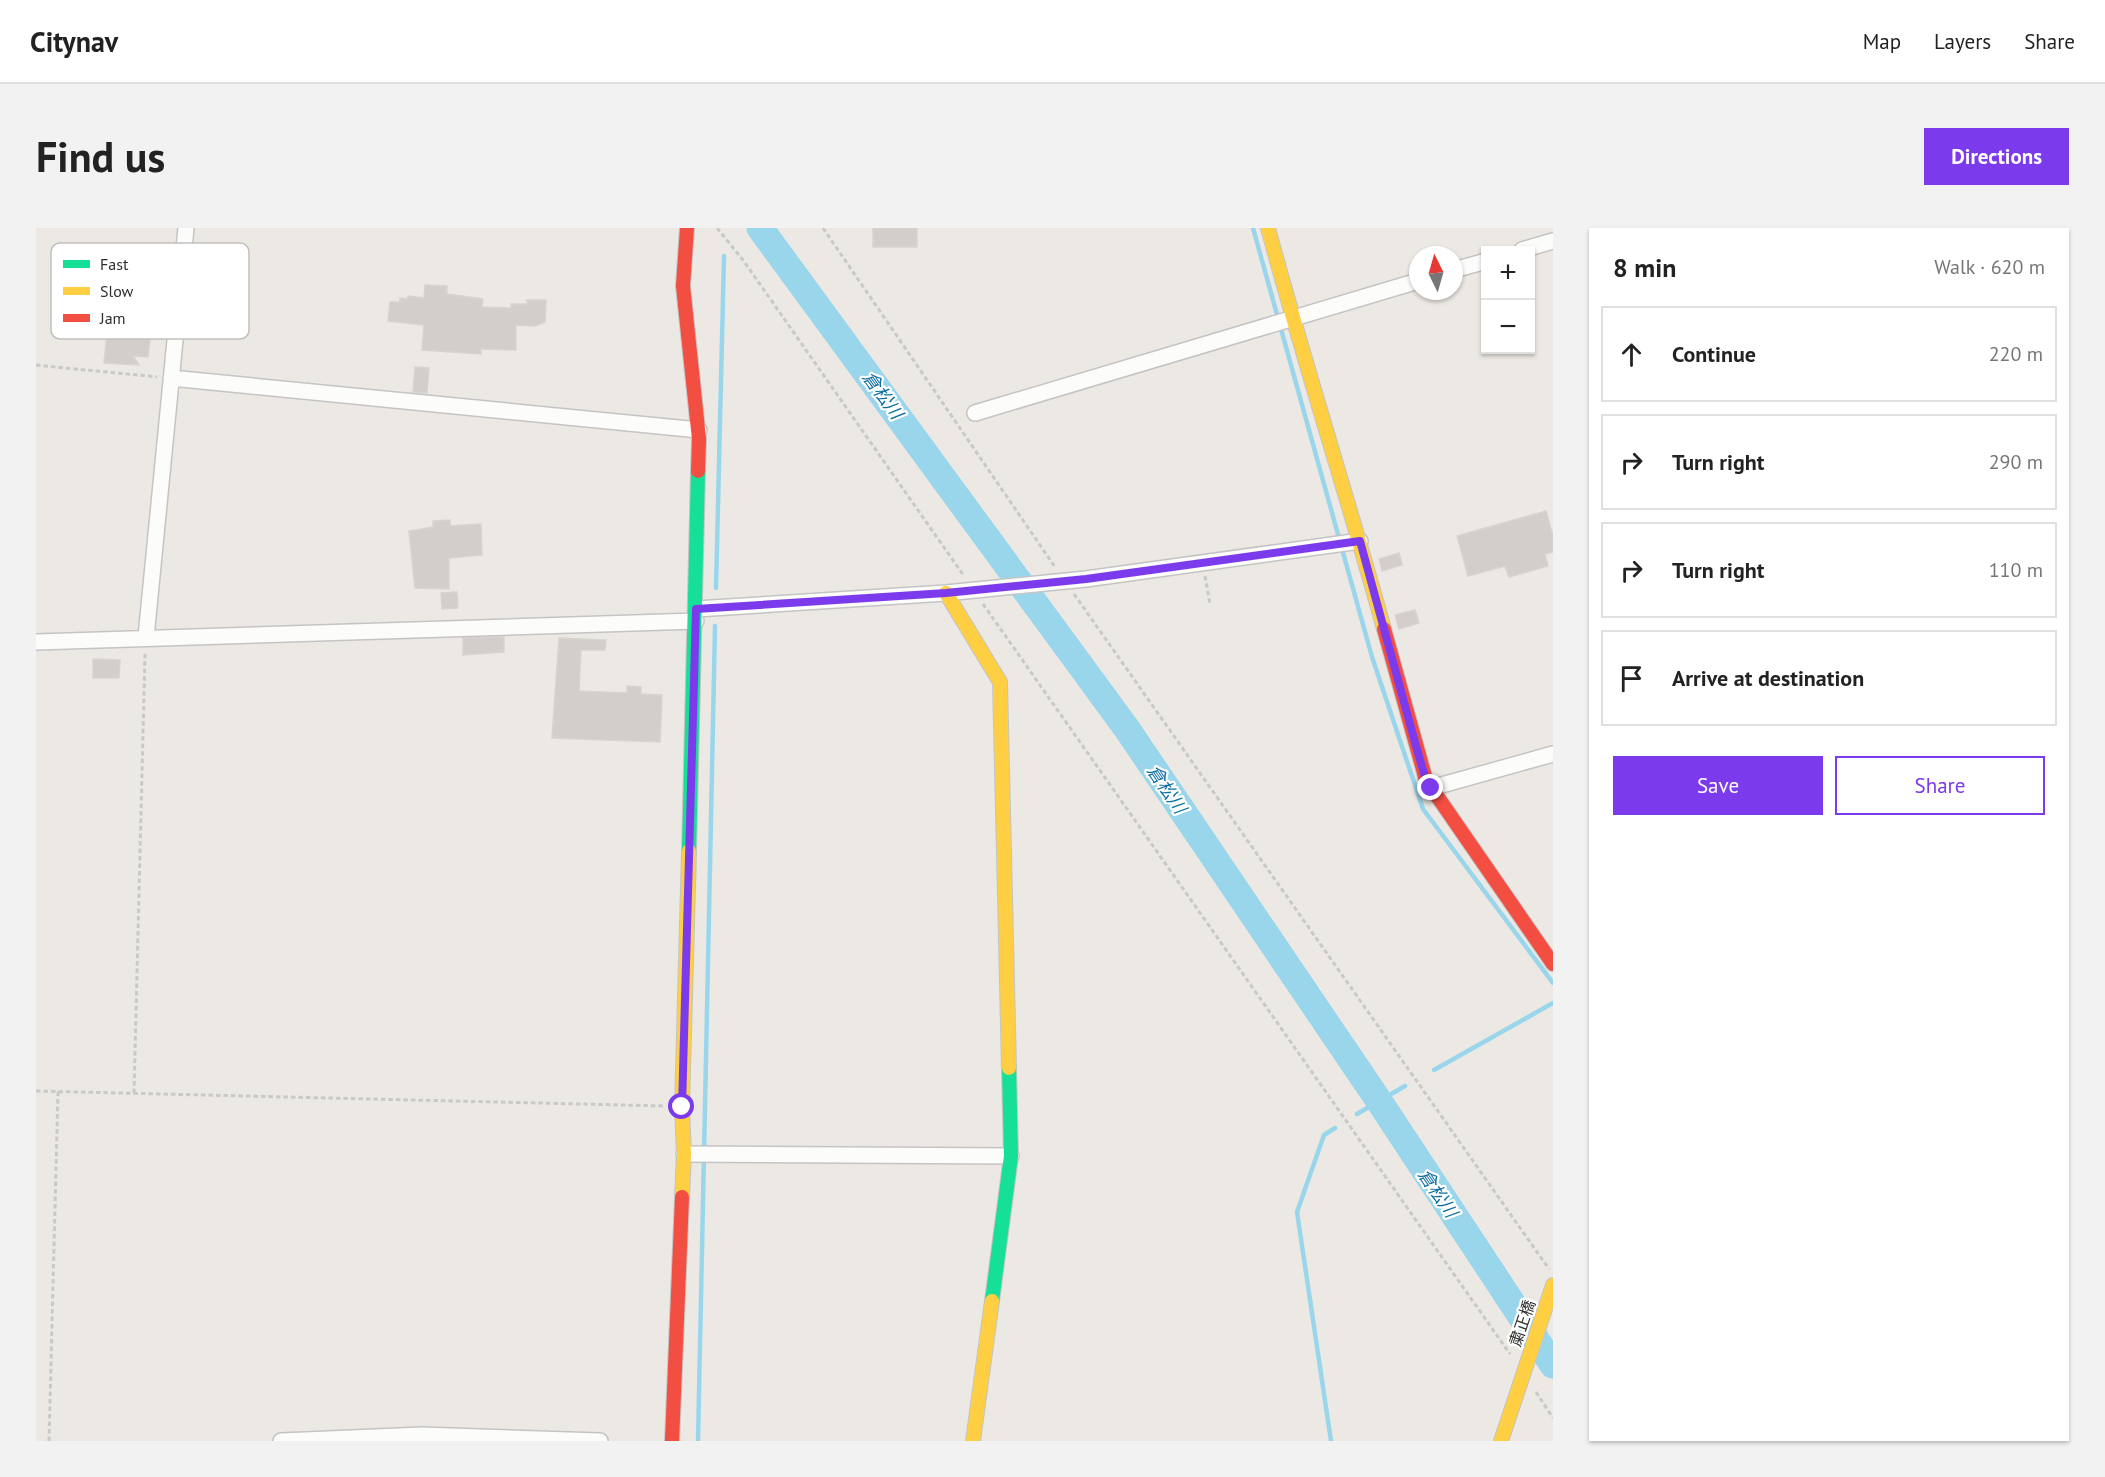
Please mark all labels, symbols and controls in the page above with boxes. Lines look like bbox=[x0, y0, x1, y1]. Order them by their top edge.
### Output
text: Citynav bbox=[30, 23, 118, 60]
text: Map bbox=[1863, 28, 1901, 55]
text: Layers bbox=[1934, 28, 1991, 55]
text: Share bbox=[2024, 28, 2075, 55]
button: Directions bbox=[1924, 128, 2069, 185]
text: Find us bbox=[36, 129, 165, 184]
legend bbox=[51, 243, 249, 339]
north arrow bbox=[1409, 246, 1463, 300]
map controls bbox=[1481, 246, 1535, 354]
button: + bbox=[1481, 246, 1535, 300]
text: 8 min bbox=[1613, 251, 1676, 284]
text: Fast bbox=[100, 254, 129, 274]
text: Walk · 620 m bbox=[1934, 254, 2045, 280]
text: Slow bbox=[100, 281, 134, 301]
button: − bbox=[1481, 300, 1535, 354]
text: Jam bbox=[99, 308, 126, 328]
icon: ahead bbox=[1615, 338, 1648, 371]
text: Continue bbox=[1672, 340, 1756, 368]
text: 220 m bbox=[1989, 341, 2043, 367]
water label: 倉松川 bbox=[858, 366, 909, 425]
icon: right bbox=[1615, 446, 1648, 479]
text: Turn right bbox=[1672, 448, 1764, 476]
text: 290 m bbox=[1989, 449, 2043, 475]
icon: right bbox=[1615, 554, 1648, 587]
text: Turn right bbox=[1672, 556, 1764, 584]
text: 110 m bbox=[1989, 557, 2043, 583]
icon: arrive bbox=[1615, 662, 1648, 695]
text: Arrive at destination bbox=[1672, 664, 1864, 692]
button: Save bbox=[1613, 756, 1823, 815]
button: Share bbox=[1835, 756, 2045, 815]
water label: 倉松川 bbox=[1142, 760, 1193, 819]
route end bbox=[1417, 774, 1443, 800]
route start bbox=[668, 1093, 694, 1119]
water label: 倉松川 bbox=[1413, 1164, 1464, 1223]
street label: 粛正橋 bbox=[1505, 1297, 1539, 1349]

